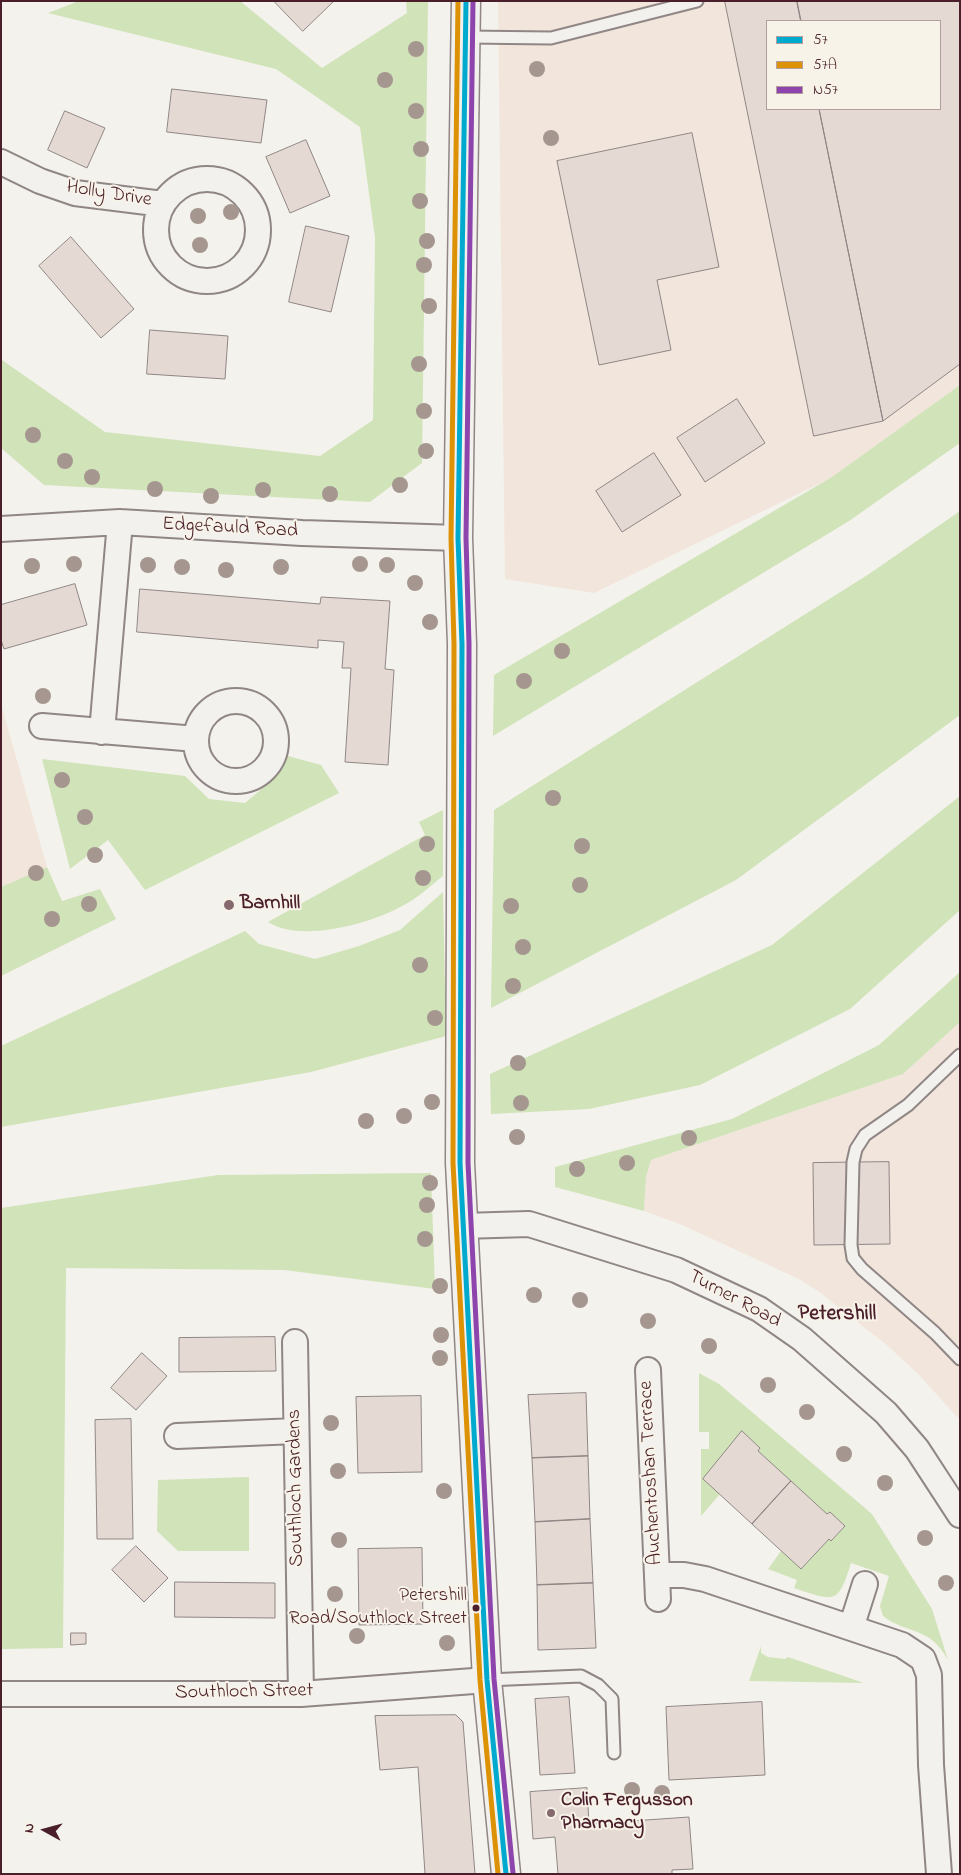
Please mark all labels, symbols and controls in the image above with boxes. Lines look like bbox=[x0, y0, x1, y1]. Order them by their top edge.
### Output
legend bbox=[766, 20, 941, 110]
text: 57 bbox=[813, 29, 828, 51]
text: 57A bbox=[813, 54, 837, 76]
text: N57 bbox=[813, 79, 838, 101]
street label: Holly Drive bbox=[65, 176, 153, 214]
street label: Edgefauld Road bbox=[162, 513, 298, 545]
place label: Barnhill bbox=[240, 893, 300, 917]
marker: Barnhill bbox=[222, 898, 236, 912]
street label: Turner Road bbox=[684, 1266, 784, 1334]
district label: Petershill bbox=[798, 1302, 876, 1328]
street label: Auchentoshan Terrace bbox=[635, 1380, 669, 1566]
street label: Southloch Gardens bbox=[284, 1409, 310, 1567]
place label: Petershill Road/Southlock Street bbox=[289, 1586, 467, 1630]
marker: Petershill Road/Southlock Street bbox=[471, 1603, 481, 1613]
street label: Southloch Street bbox=[175, 1680, 313, 1706]
place label: Colin Fergusson Pharmacy bbox=[561, 1790, 693, 1837]
north arrow bbox=[20, 1805, 70, 1855]
marker: Colin Fergusson Pharmacy bbox=[545, 1807, 557, 1819]
text: N bbox=[19, 1822, 41, 1834]

